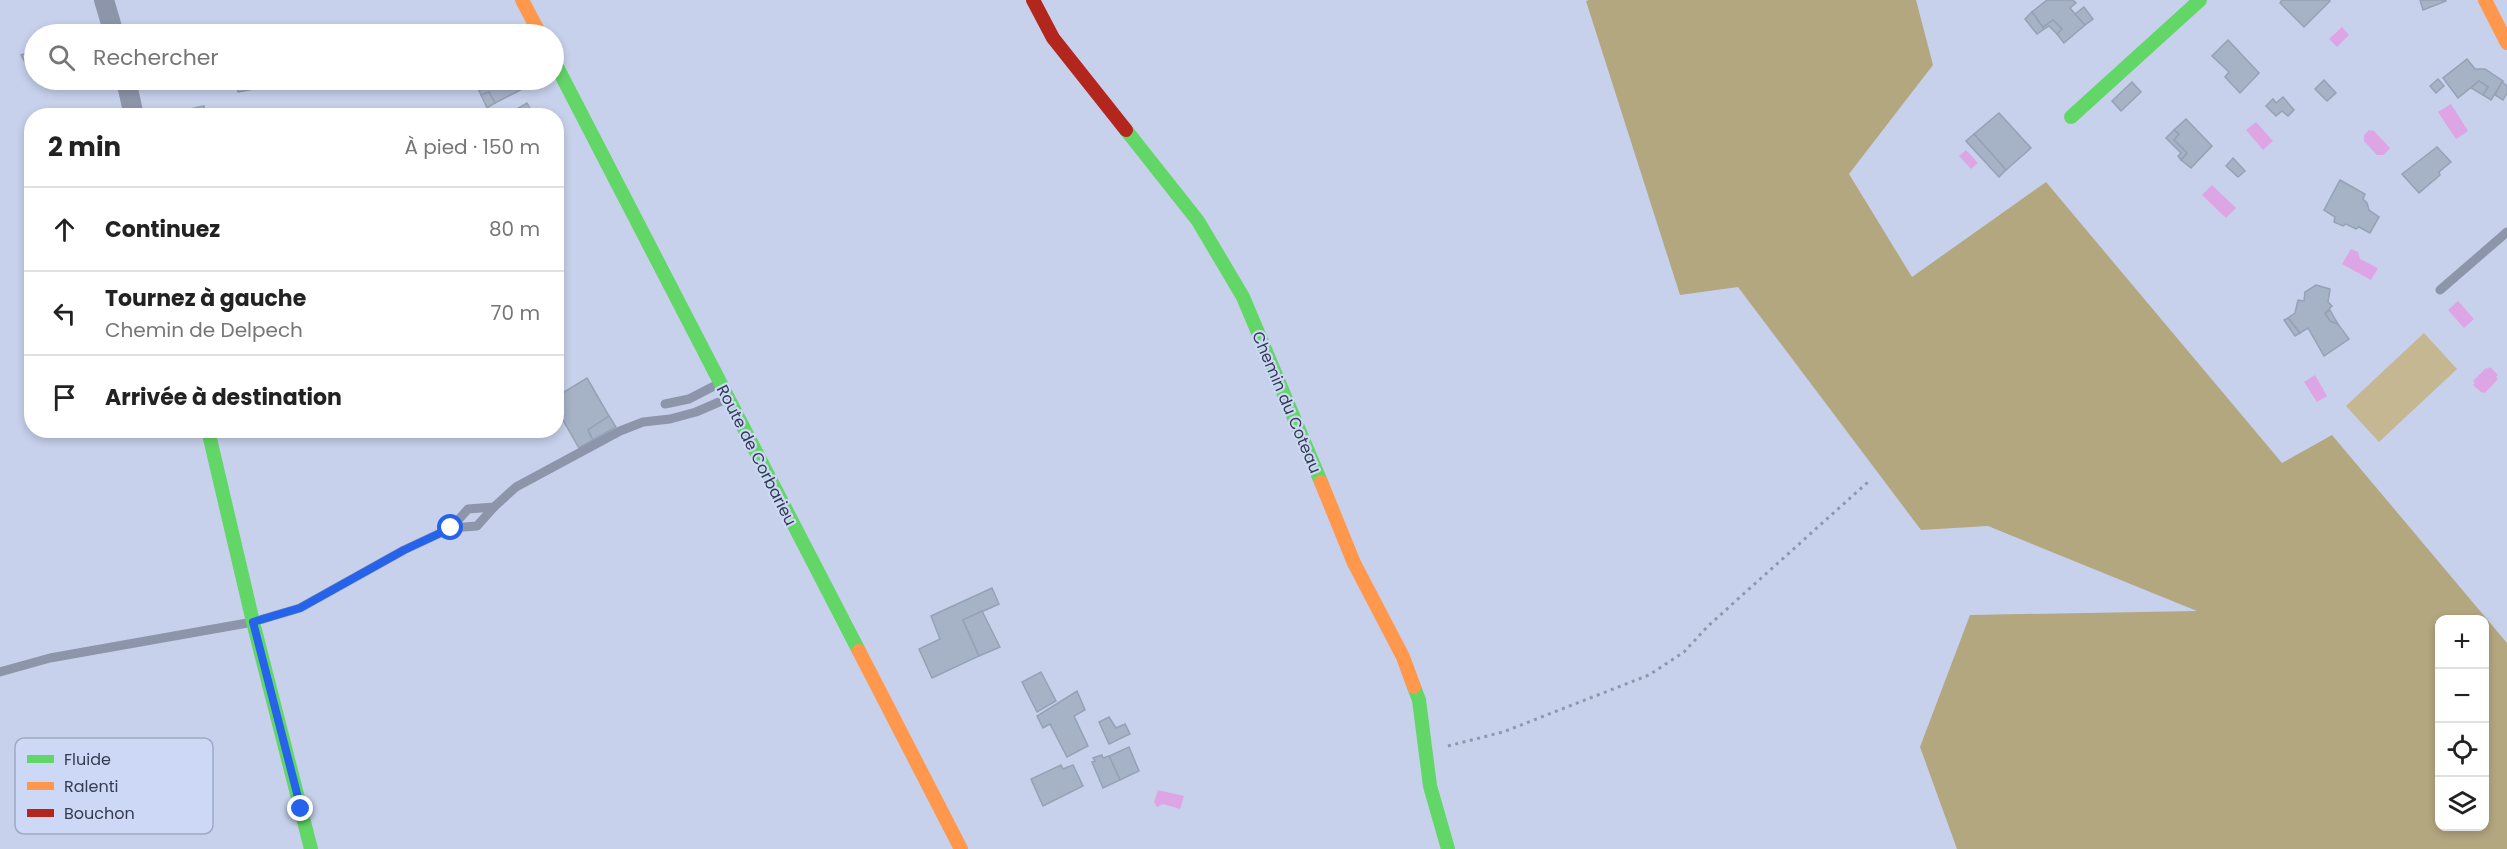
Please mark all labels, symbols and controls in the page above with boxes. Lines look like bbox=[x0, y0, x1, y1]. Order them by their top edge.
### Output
search box bbox=[24, 24, 564, 90]
icon: search bbox=[45, 41, 78, 74]
text: Rechercher bbox=[93, 42, 219, 73]
text: 2 min bbox=[48, 129, 121, 165]
text: À pied · 150 m bbox=[404, 133, 540, 161]
icon: ahead bbox=[48, 213, 81, 246]
text: Continuez bbox=[105, 214, 220, 245]
text: 80 m bbox=[489, 215, 540, 243]
text: Tournez à gauche bbox=[105, 283, 306, 314]
icon: left bbox=[48, 297, 81, 330]
text: 70 m bbox=[491, 299, 540, 327]
text: Chemin de Delpech bbox=[105, 316, 303, 344]
street label: Chemin du Coteau bbox=[1246, 328, 1327, 477]
icon: arrive bbox=[48, 381, 81, 414]
street label: Route de Corbarieu bbox=[711, 381, 802, 530]
text: Arrivée à destination bbox=[105, 382, 342, 413]
route start bbox=[437, 514, 463, 540]
map controls bbox=[2435, 615, 2489, 831]
button: + bbox=[2435, 615, 2489, 669]
button: − bbox=[2435, 669, 2489, 723]
button: locate bbox=[2435, 723, 2489, 777]
legend bbox=[15, 738, 213, 834]
text: Fluide bbox=[64, 748, 111, 771]
text: Ralenti bbox=[64, 775, 118, 798]
button: layers bbox=[2435, 777, 2489, 831]
route end bbox=[287, 795, 313, 821]
text: Bouchon bbox=[64, 802, 135, 825]

